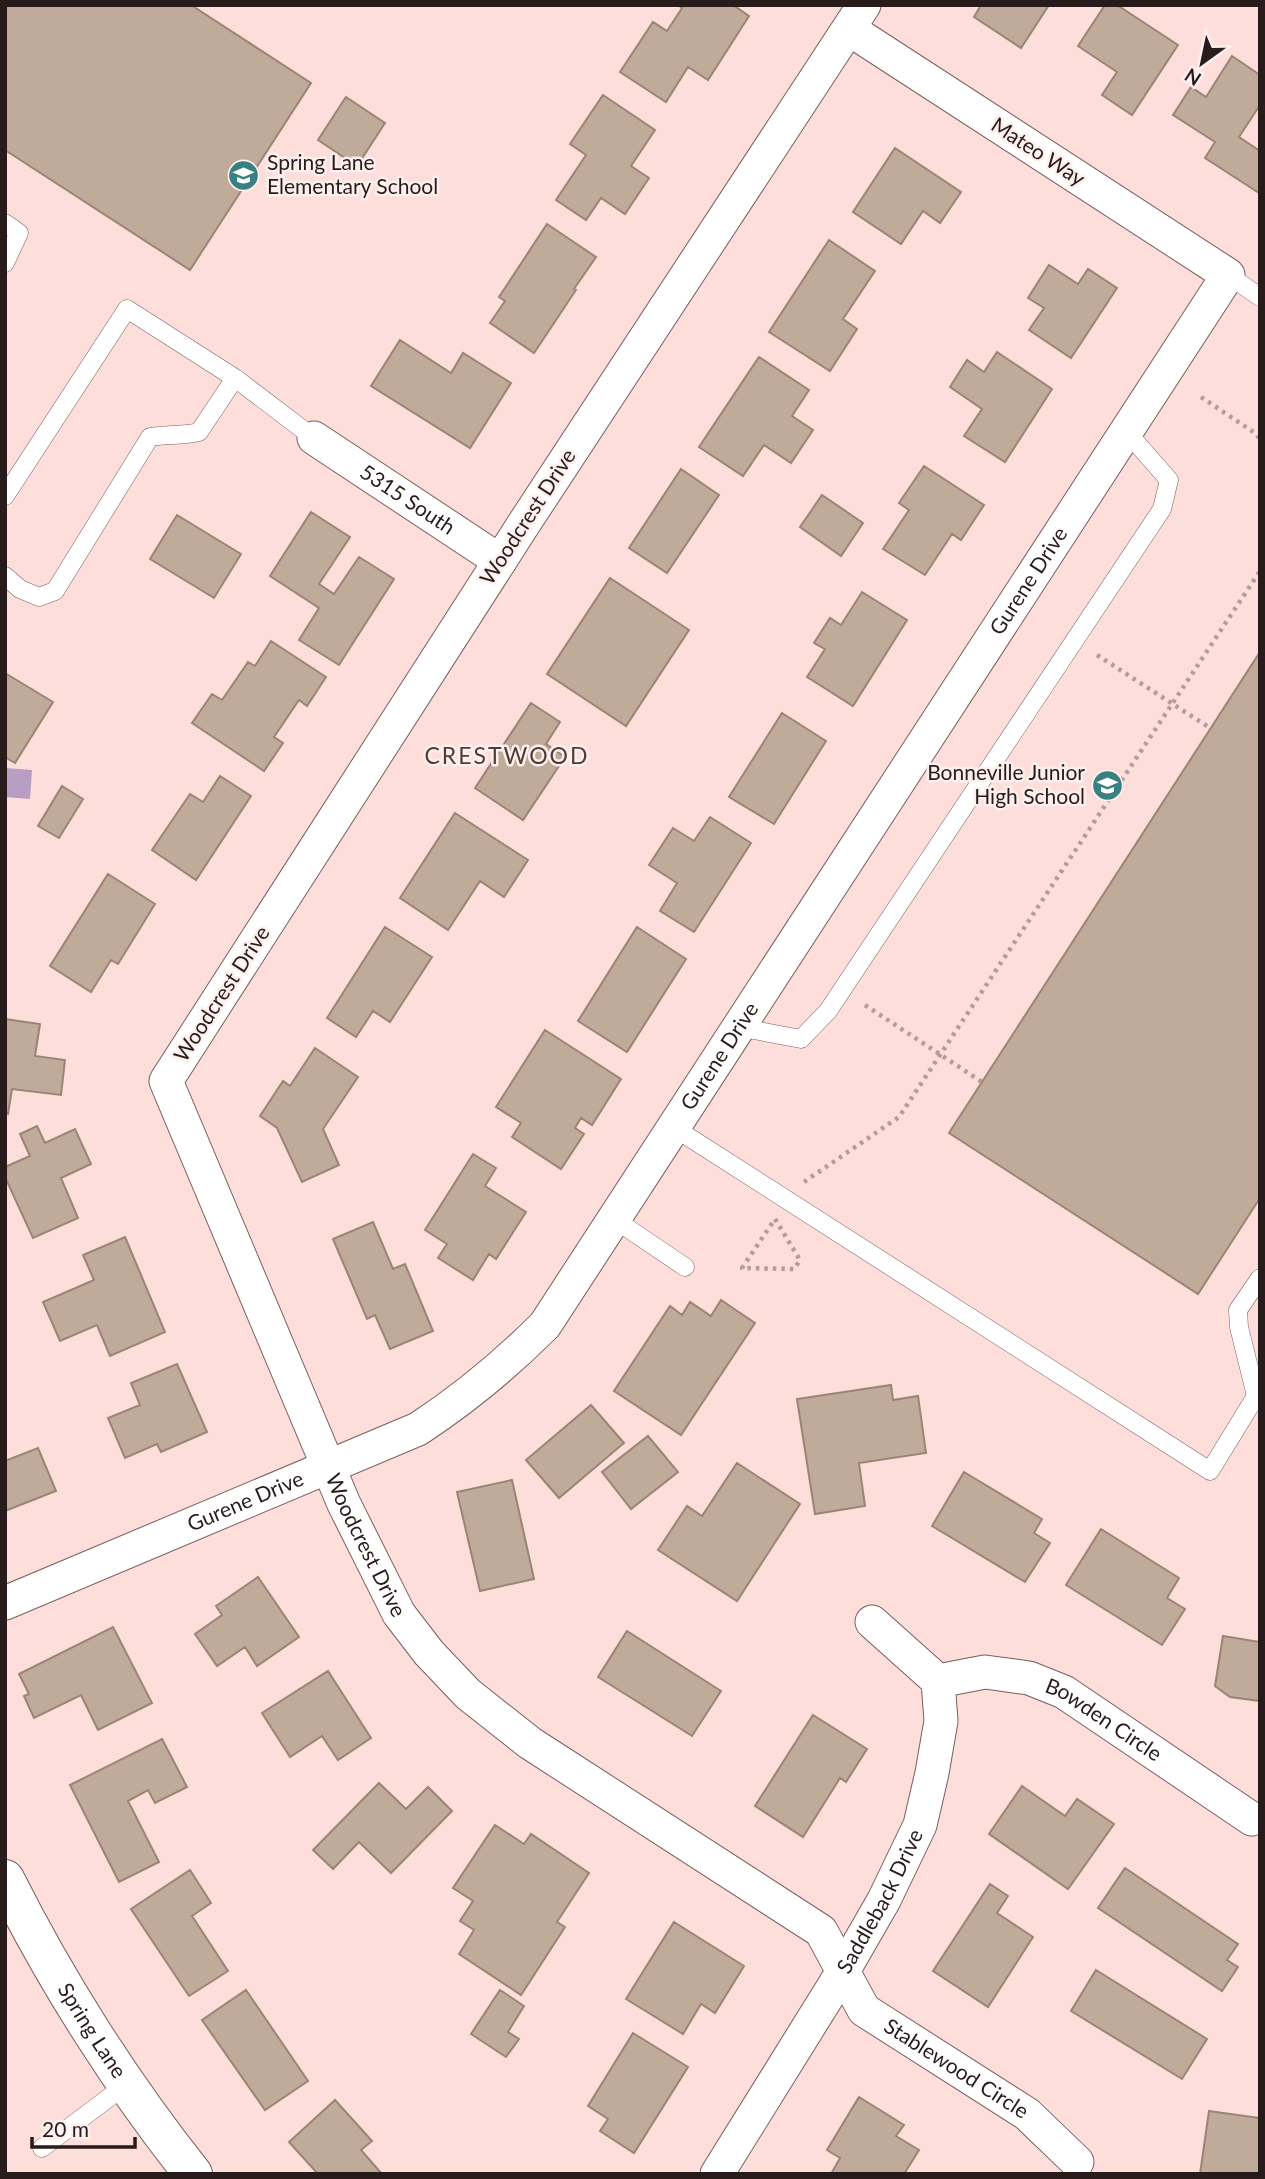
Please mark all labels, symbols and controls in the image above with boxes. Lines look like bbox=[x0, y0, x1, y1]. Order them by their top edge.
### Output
north arrow bbox=[1167, 28, 1237, 98]
text: N bbox=[1180, 64, 1205, 91]
street label: Mateo Way bbox=[987, 111, 1090, 190]
place label: Spring Lane Elementary School bbox=[267, 149, 438, 198]
school or university icon: Spring Lane Elementary School bbox=[227, 158, 261, 192]
street label: Woodcrest Drive bbox=[474, 444, 580, 589]
street label: 5315 South bbox=[356, 458, 460, 539]
street label: Gurene Drive bbox=[983, 522, 1072, 639]
district label: CRESTWOOD bbox=[424, 741, 590, 769]
place label: Bonneville Junior High School bbox=[927, 759, 1085, 808]
school or university icon: Bonneville Junior High School bbox=[1091, 768, 1125, 802]
street label: Woodcrest Drive bbox=[168, 921, 274, 1066]
street label: Gurene Drive bbox=[674, 997, 763, 1114]
street label: Gurene Drive bbox=[183, 1465, 307, 1536]
street label: Woodcrest Drive bbox=[322, 1469, 412, 1621]
street label: Bowden Circle bbox=[1042, 1672, 1167, 1765]
street label: Saddleback Drive bbox=[831, 1825, 927, 1977]
street label: Spring Lane bbox=[54, 1978, 133, 2082]
street label: Stablewood Circle bbox=[880, 2012, 1034, 2123]
scale bar bbox=[32, 2106, 135, 2150]
text: 20 m bbox=[42, 2116, 89, 2141]

